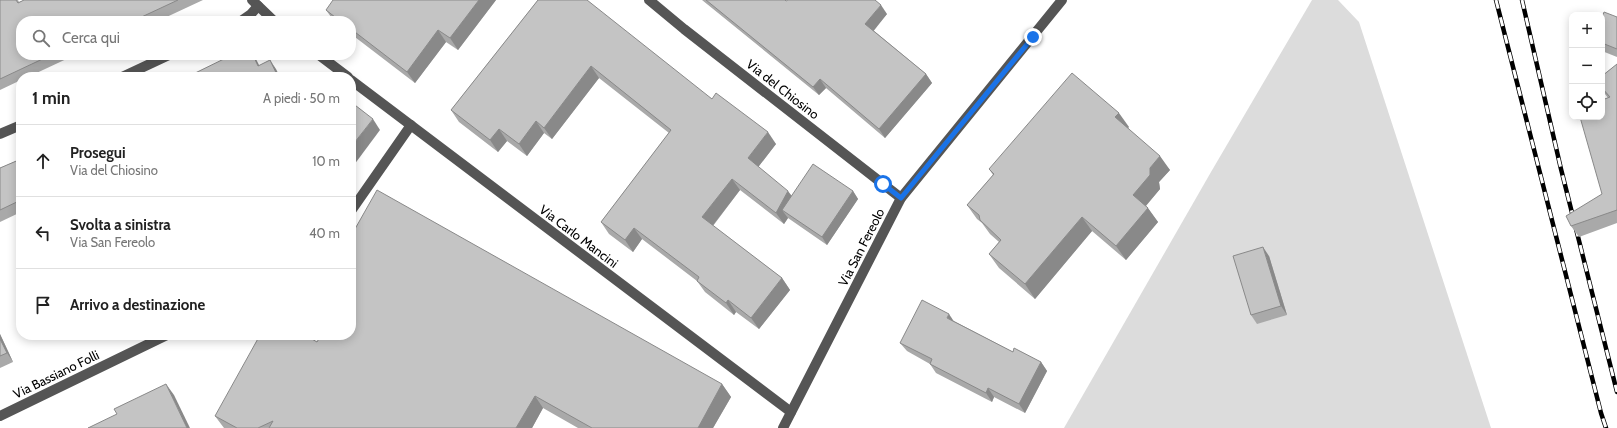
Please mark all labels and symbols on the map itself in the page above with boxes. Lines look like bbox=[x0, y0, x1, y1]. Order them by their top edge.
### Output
route end bbox=[1024, 28, 1042, 46]
street label: Via del Chiosino bbox=[743, 56, 823, 122]
route start bbox=[874, 175, 892, 193]
street label: Via Carlo Mancini bbox=[536, 201, 622, 271]
street label: Via San Fereolo bbox=[835, 205, 887, 289]
street label: Via Bassiano Folli bbox=[10, 346, 102, 402]

